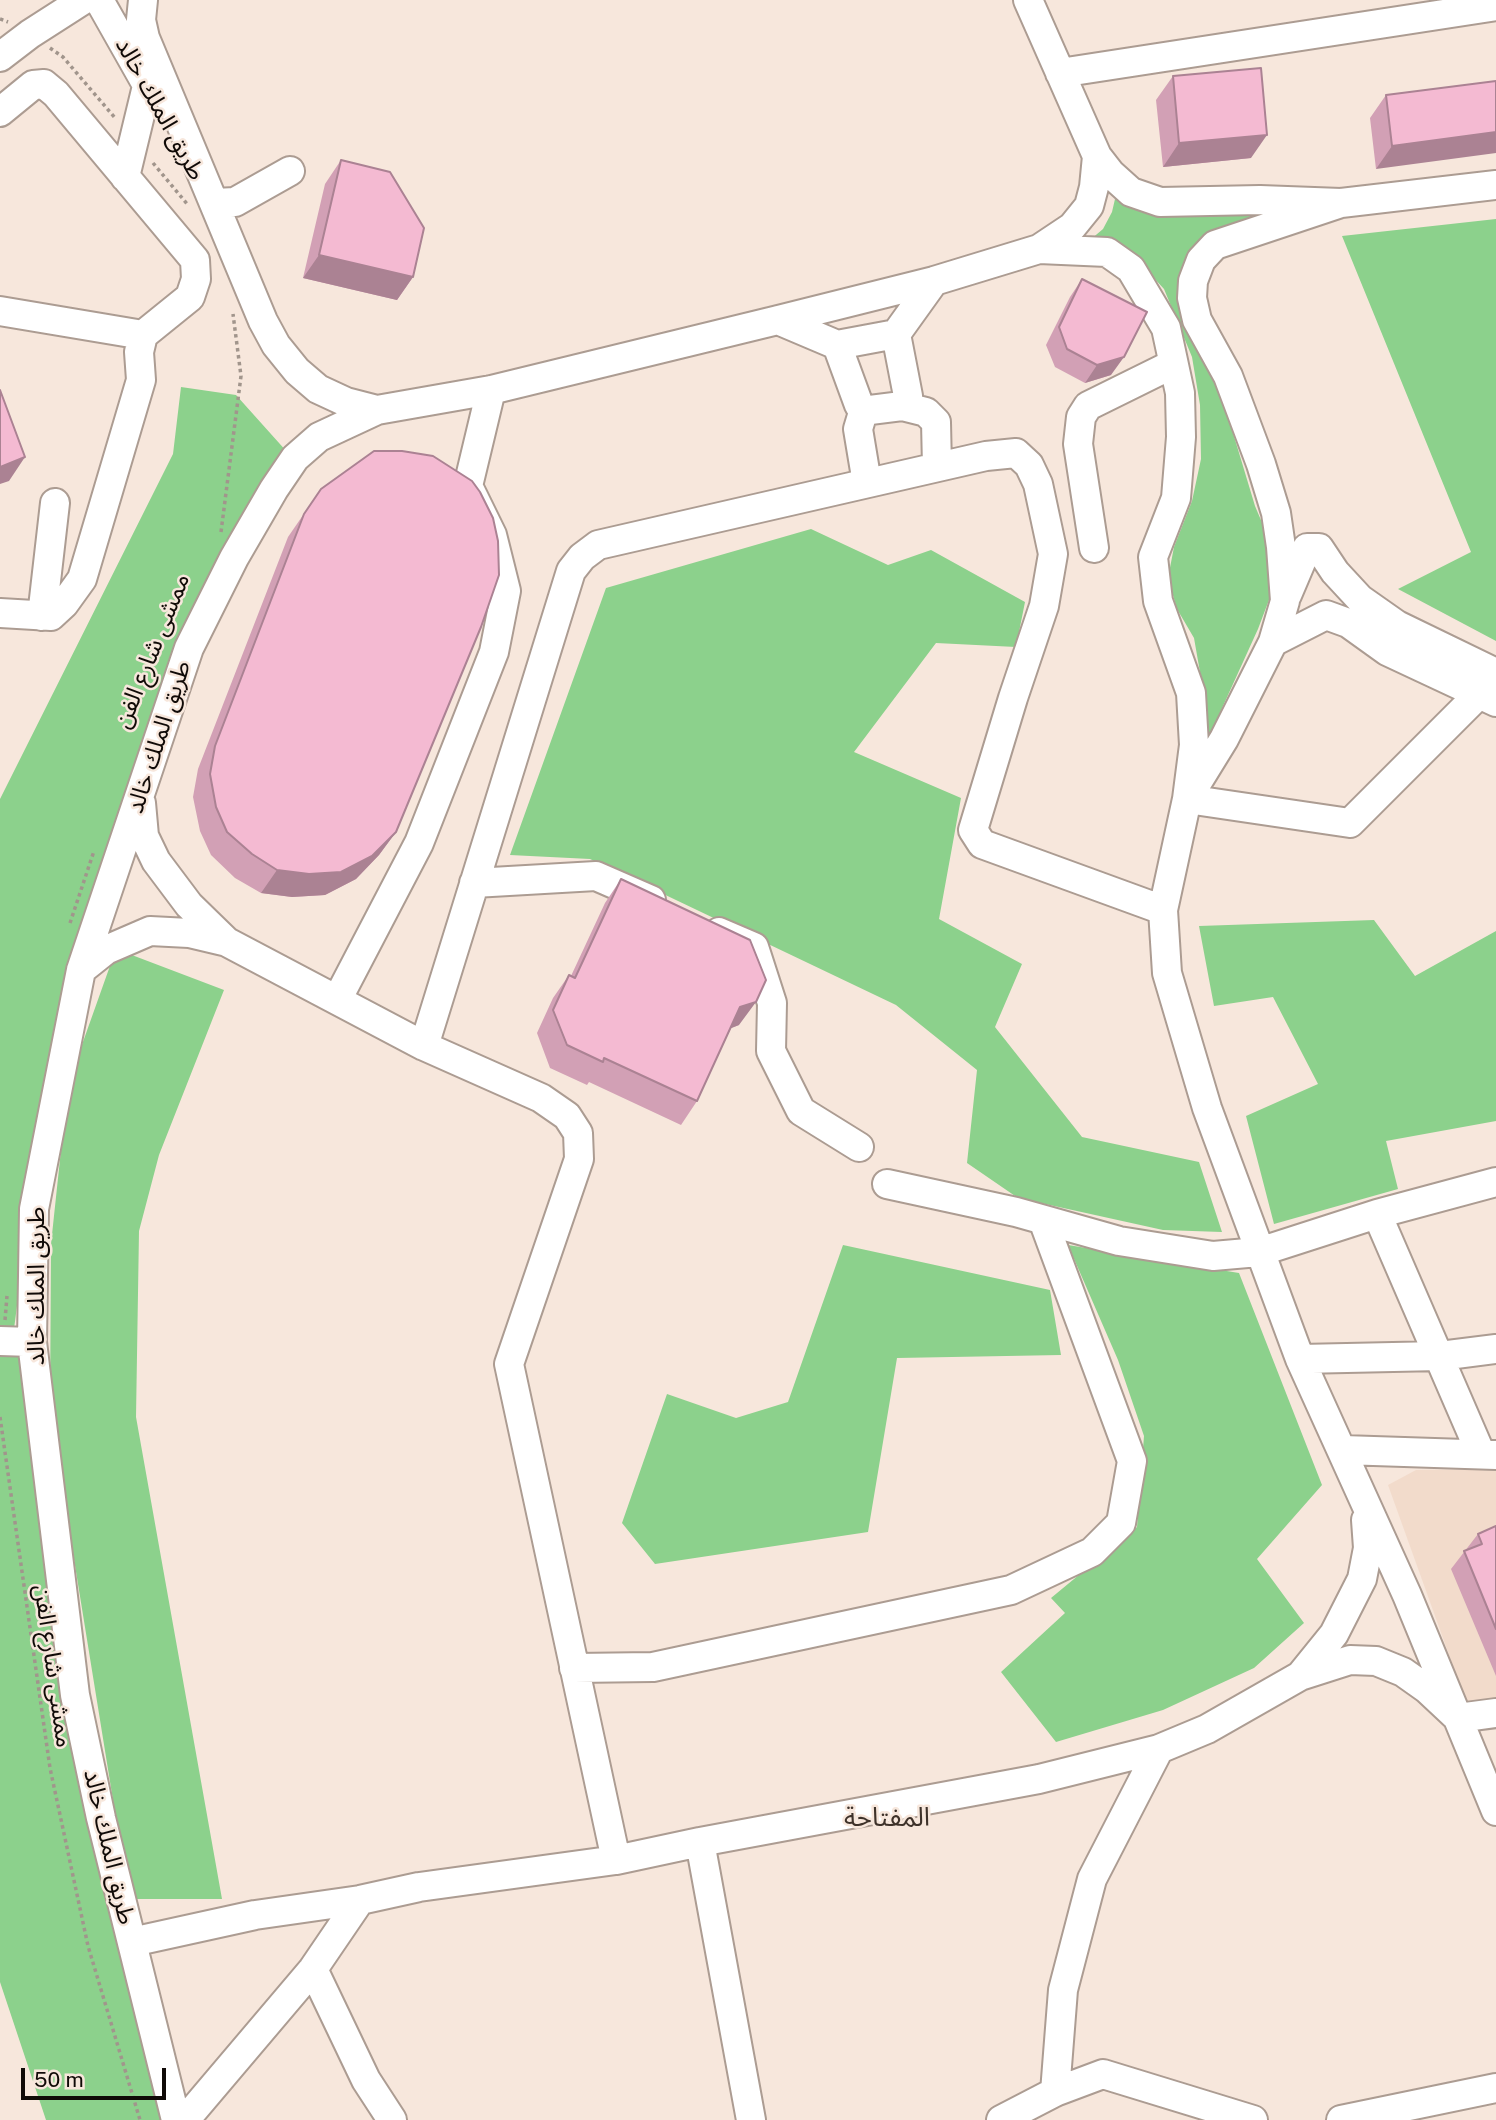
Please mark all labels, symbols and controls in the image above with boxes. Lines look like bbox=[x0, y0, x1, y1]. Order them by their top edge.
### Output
street label: طريق الملك خالد bbox=[109, 33, 211, 185]
street label: ممشى شارع الفن bbox=[108, 569, 196, 733]
street label: طريق الملك خالد bbox=[121, 657, 197, 817]
street label: طريق الملك خالد bbox=[23, 1207, 51, 1365]
street label: ممشى شارع الفن bbox=[27, 1583, 79, 1749]
street label: طريق الملك خالد bbox=[77, 1767, 141, 1927]
district label: المفتاحة bbox=[844, 1802, 930, 1834]
scale bar bbox=[24, 2054, 170, 2098]
text: 50 m bbox=[34, 2067, 84, 2092]

